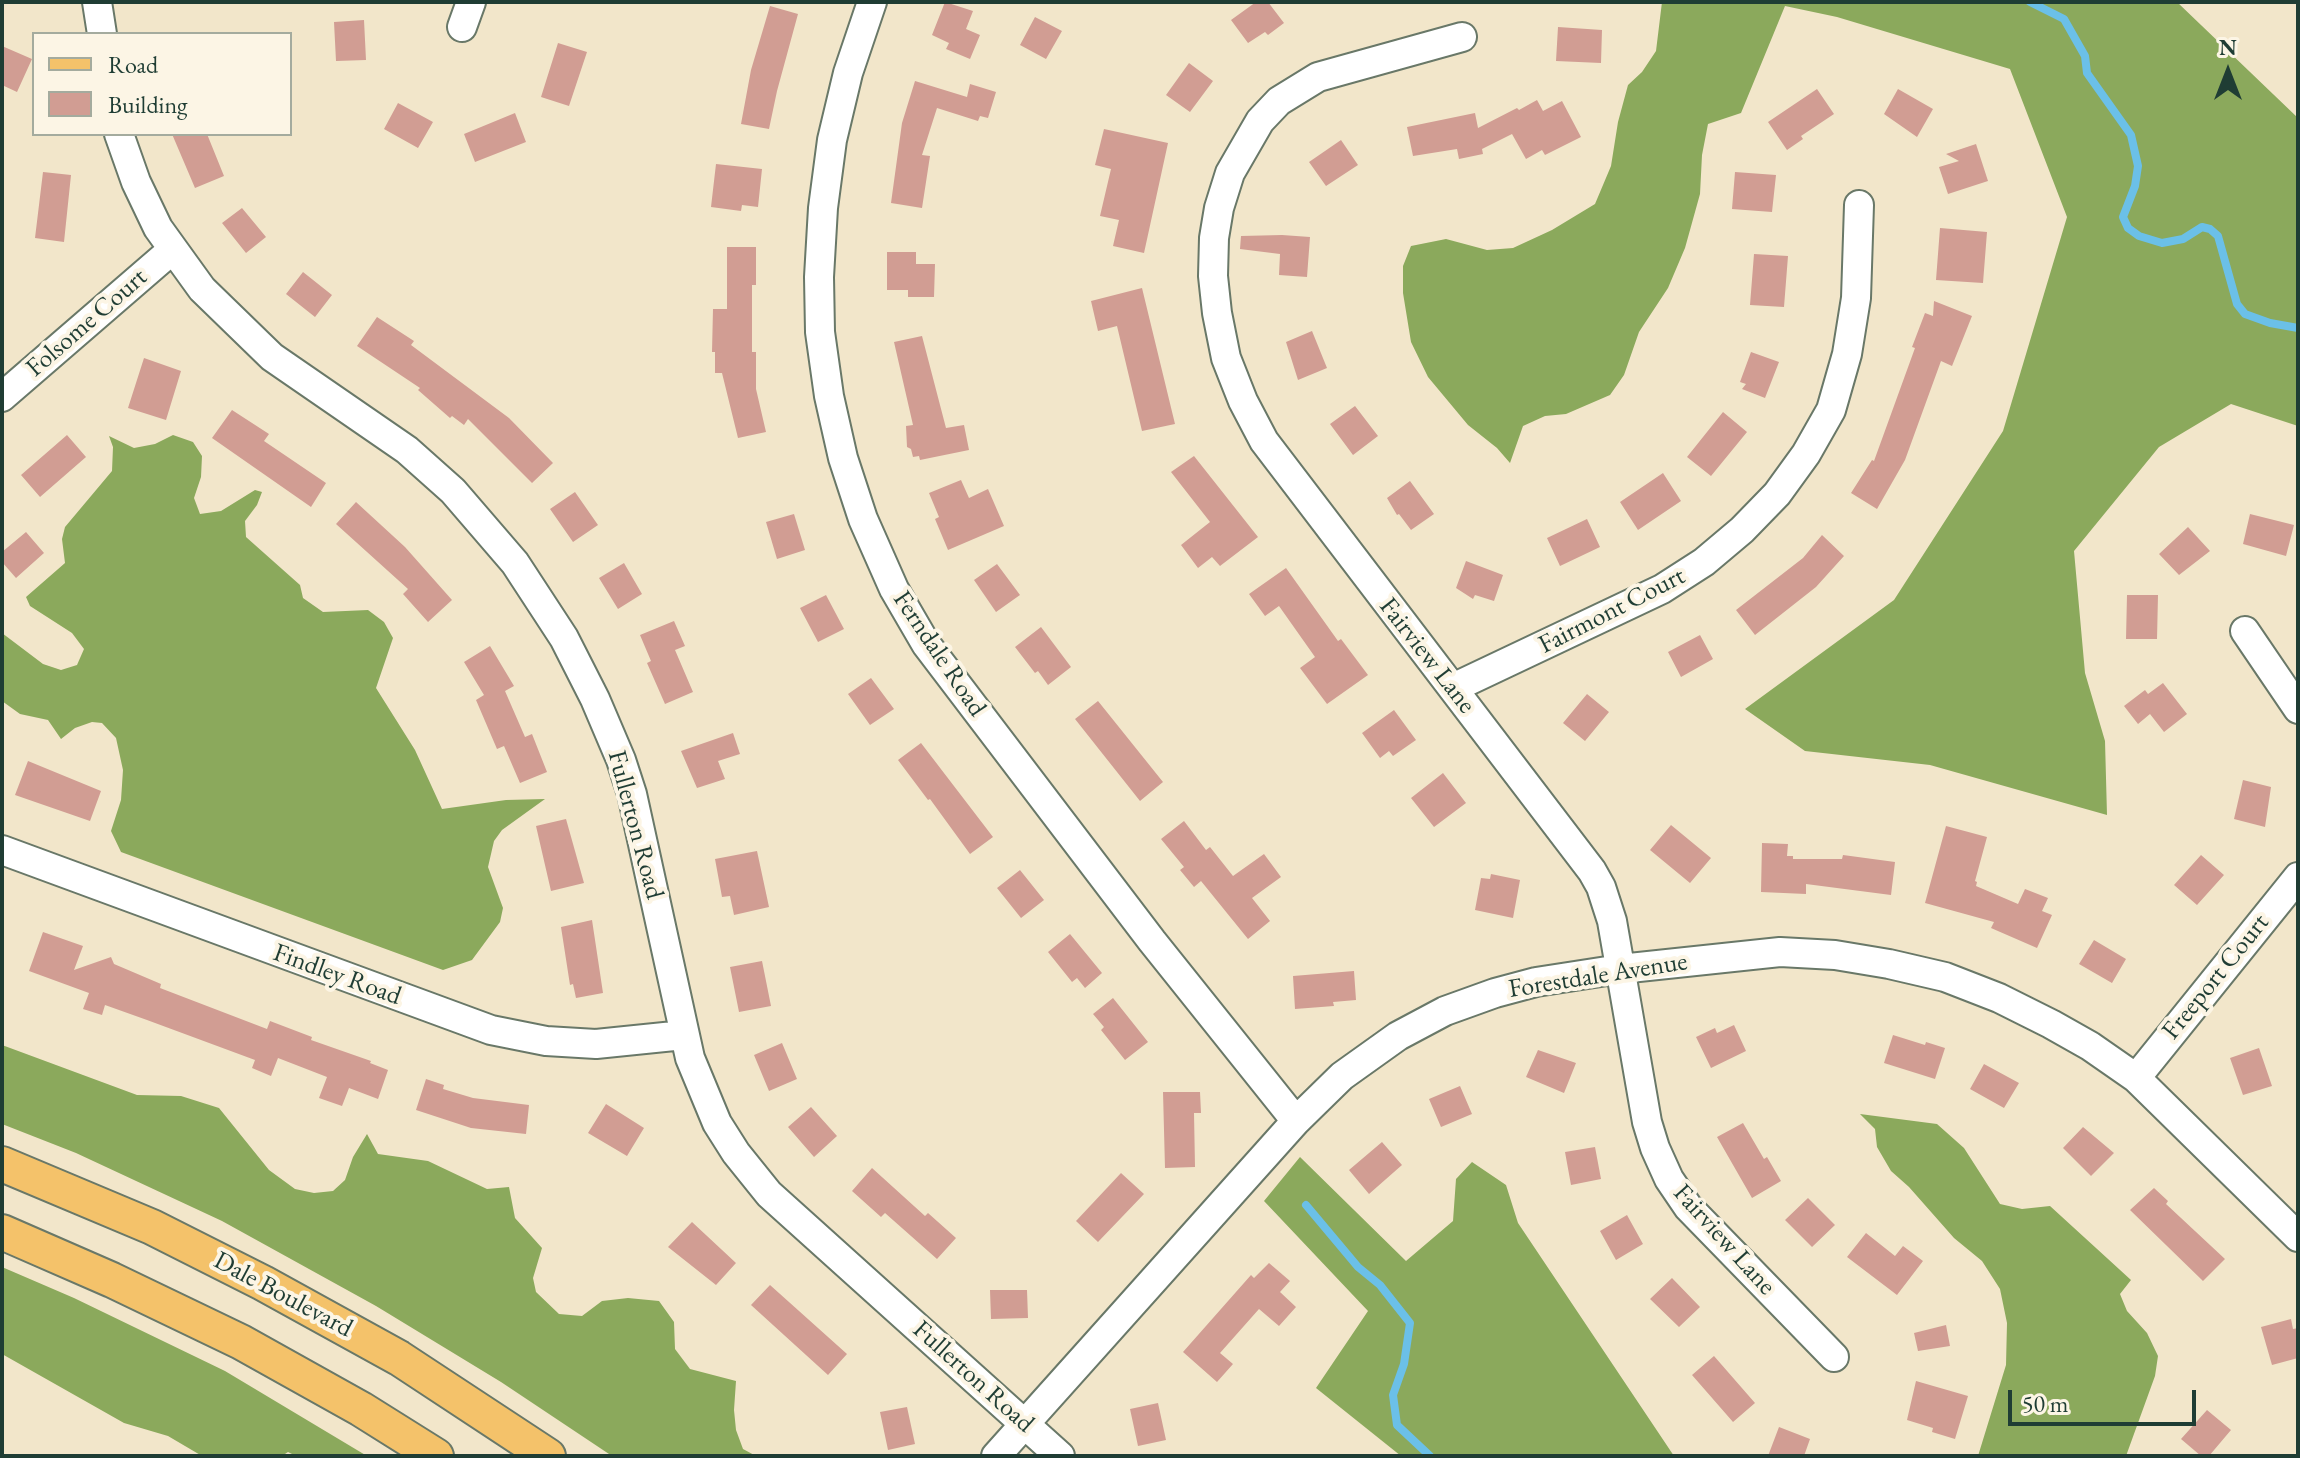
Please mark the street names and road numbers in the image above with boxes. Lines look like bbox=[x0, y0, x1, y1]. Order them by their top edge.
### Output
street label: Folsome Court bbox=[20, 262, 154, 384]
street label: Fairmont Court bbox=[1534, 561, 1690, 661]
street label: Ferndale Road bbox=[886, 585, 992, 723]
street label: Fairview Lane bbox=[1372, 592, 1482, 720]
street label: Fullerton Road bbox=[600, 747, 670, 903]
street label: Freeport Court bbox=[2156, 908, 2276, 1046]
street label: Findley Road bbox=[269, 937, 405, 1013]
street label: Forestdale Avenue bbox=[1506, 946, 1690, 1006]
street label: Fairview Lane bbox=[1666, 1178, 1782, 1302]
street label: Dale Boulevard bbox=[208, 1245, 358, 1345]
street label: Fullerton Road bbox=[906, 1314, 1040, 1440]

